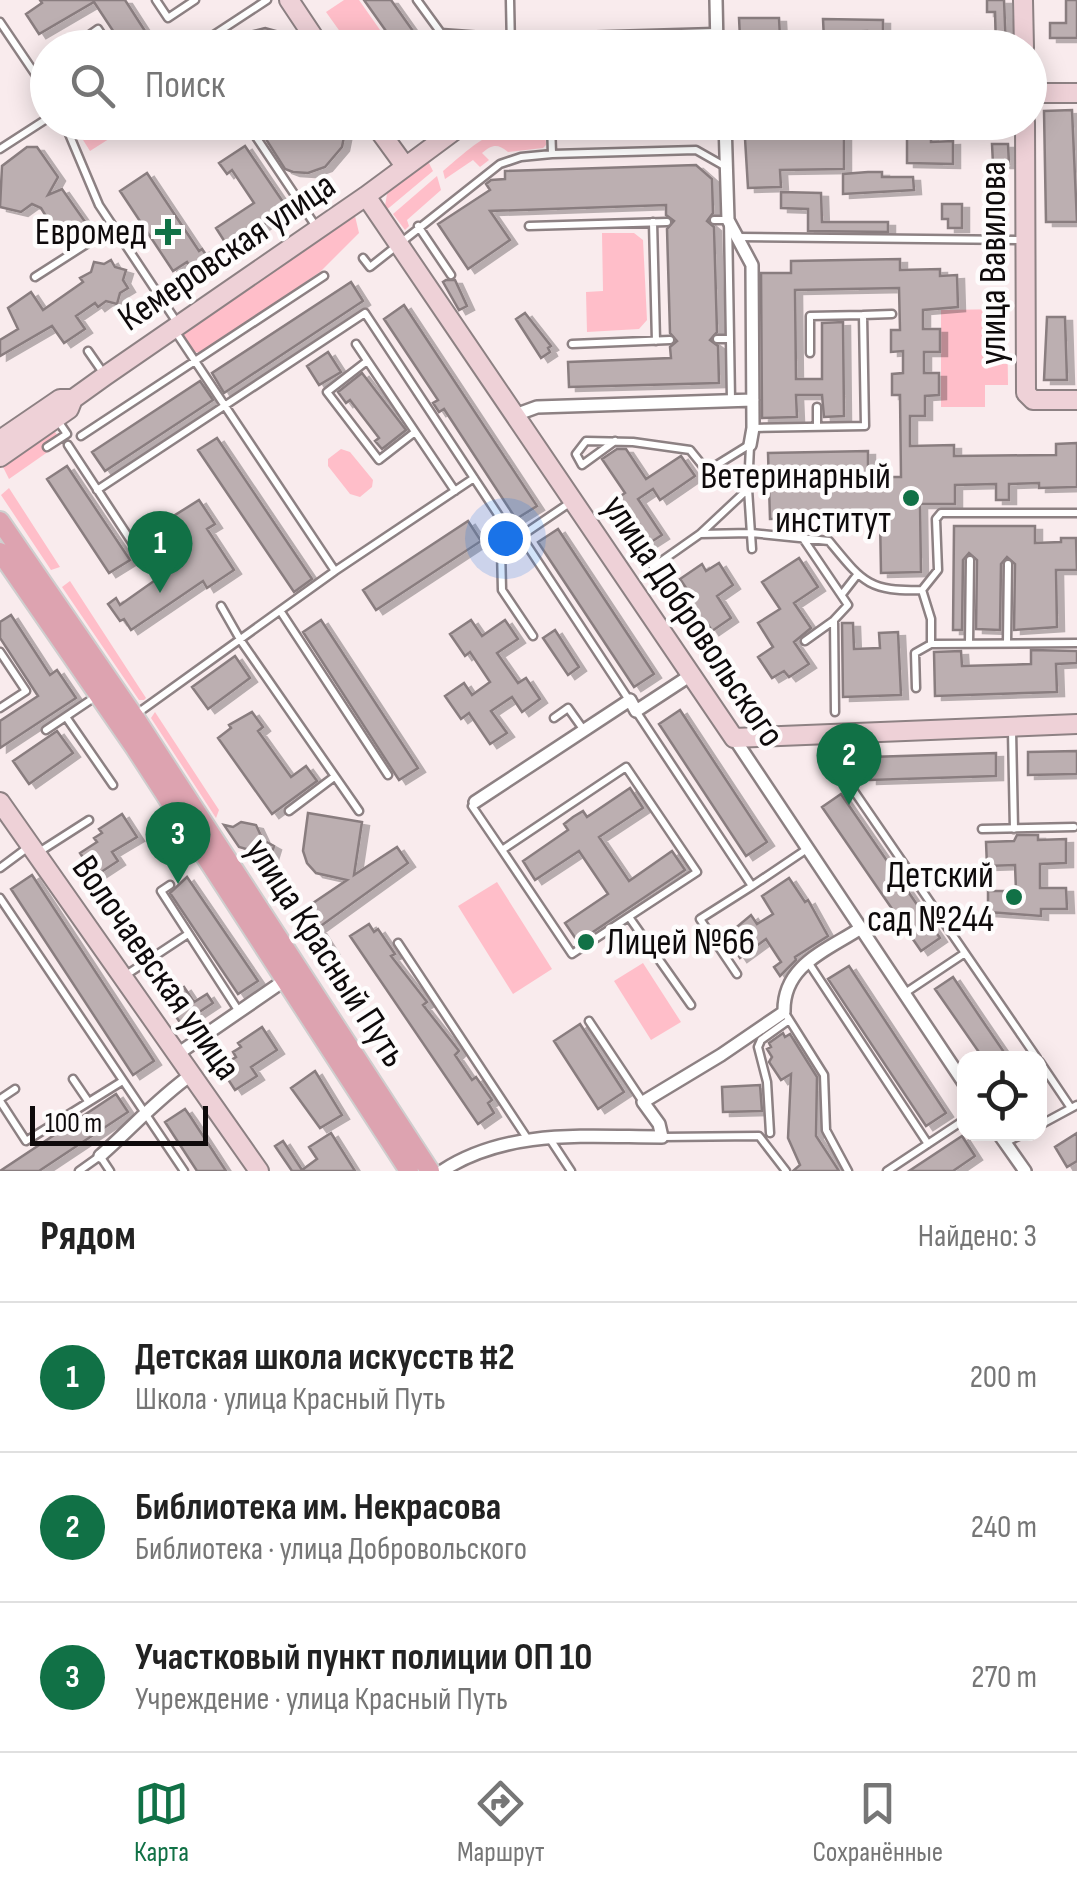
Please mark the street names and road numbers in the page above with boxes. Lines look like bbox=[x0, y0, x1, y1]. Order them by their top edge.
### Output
street label: улица Вавилова bbox=[971, 161, 1016, 365]
street label: Кемеровская улица bbox=[110, 163, 344, 341]
street label: улица Добровольского bbox=[592, 487, 794, 755]
street label: улица Красный Путь bbox=[235, 830, 417, 1076]
street label: Волочаевская улица bbox=[62, 847, 250, 1089]

